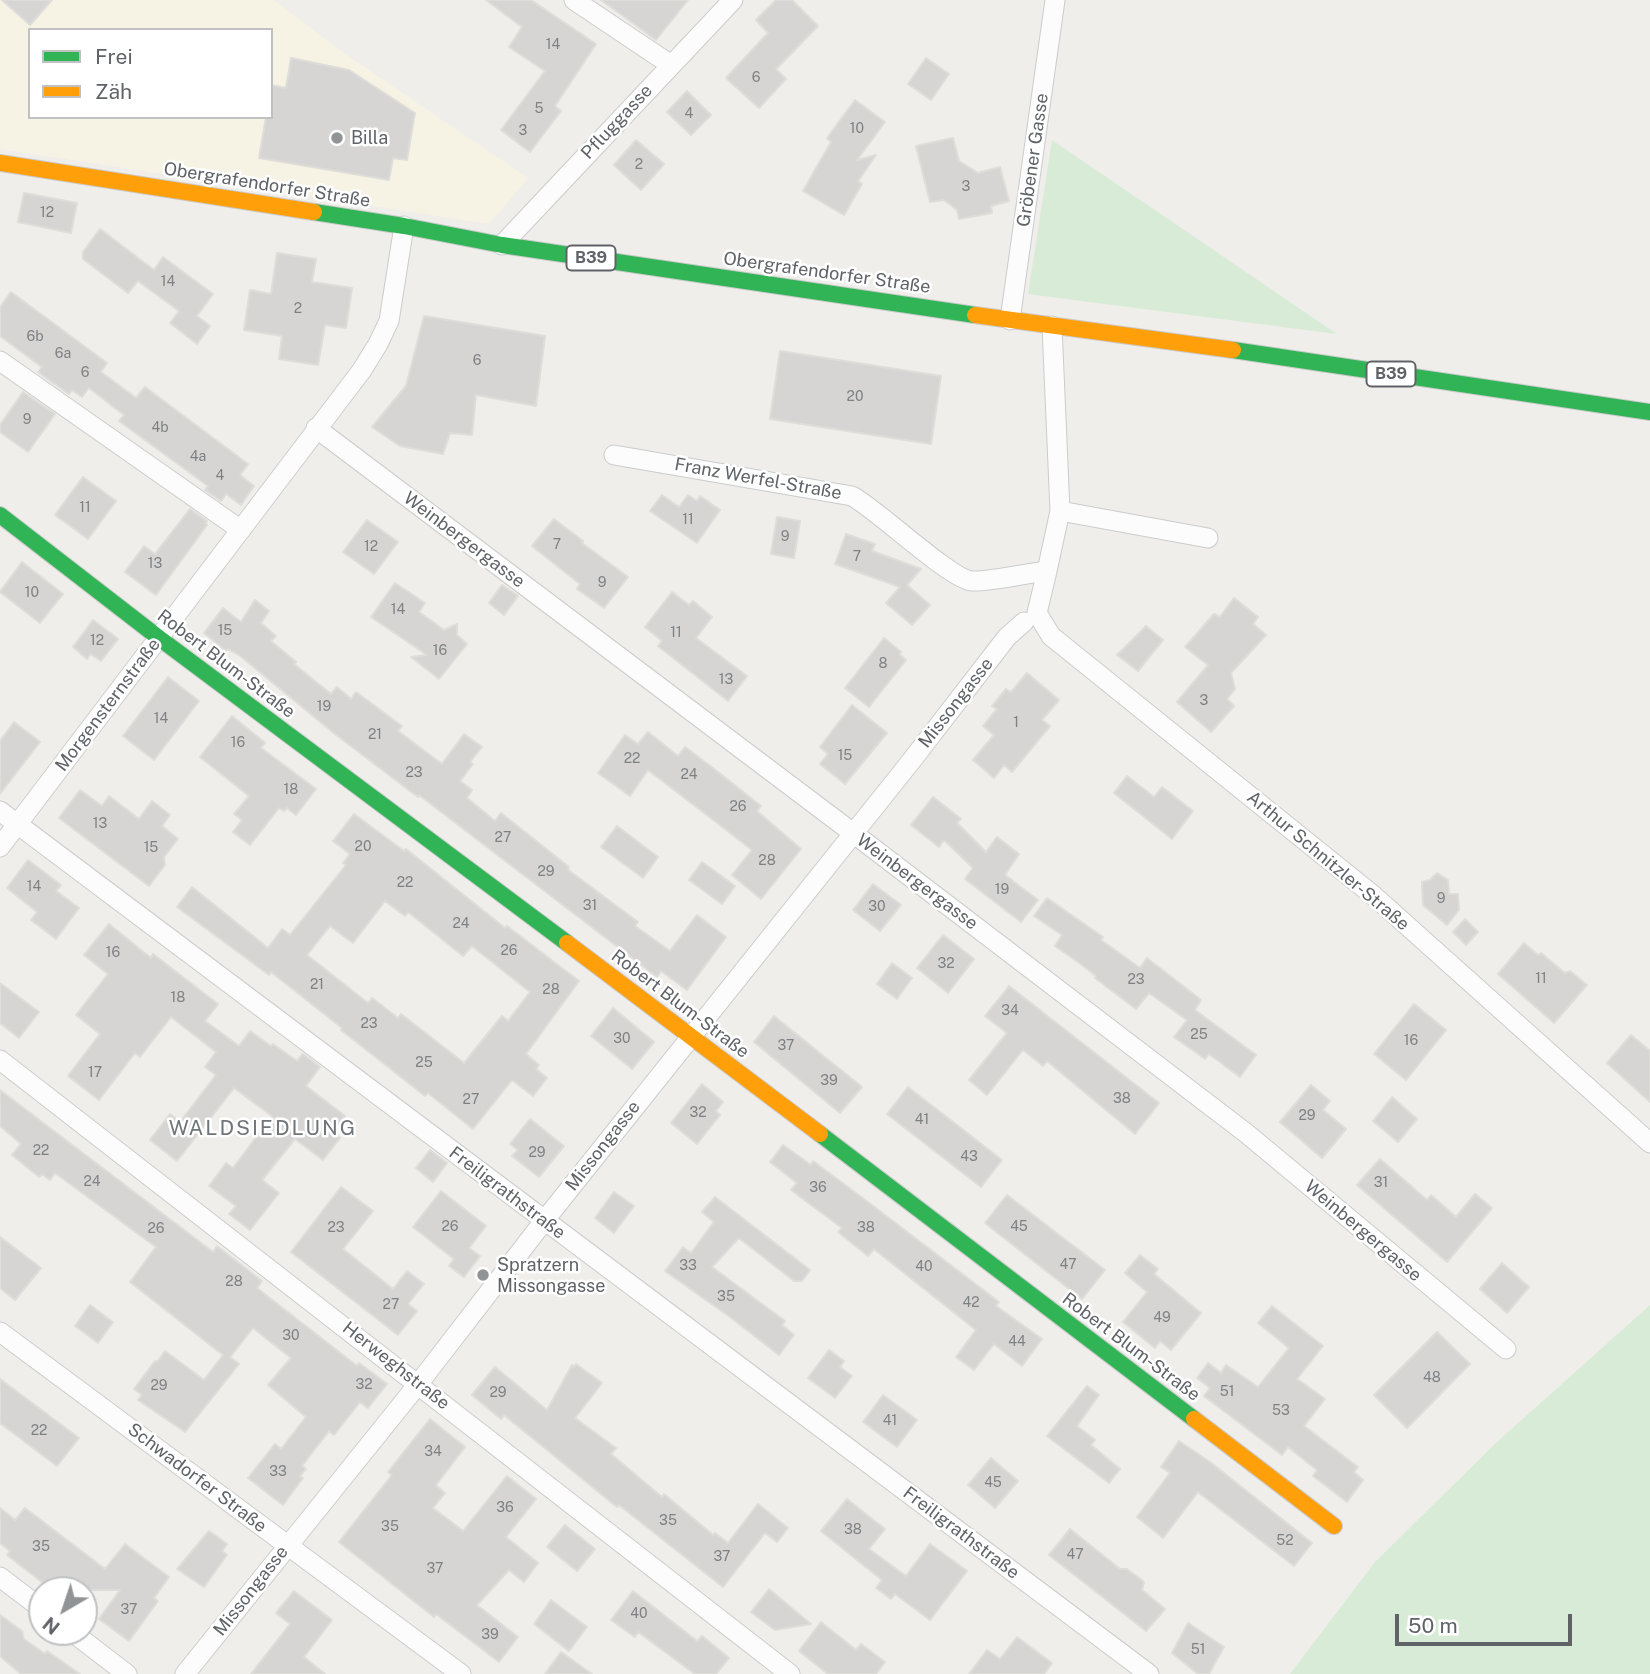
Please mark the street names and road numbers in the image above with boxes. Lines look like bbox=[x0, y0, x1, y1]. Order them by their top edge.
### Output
street label: Pfluggasse bbox=[577, 80, 657, 164]
street label: Gröbener Gasse bbox=[1013, 92, 1053, 228]
street label: Obergrafendorfer Straße bbox=[162, 158, 372, 212]
road number: B39 bbox=[566, 246, 616, 270]
street label: Obergrafendorfer Straße bbox=[722, 248, 932, 298]
road number: B39 bbox=[1366, 362, 1416, 386]
street label: Franz Werfel-Straße bbox=[673, 454, 843, 504]
street label: Weinbergergasse bbox=[399, 487, 529, 593]
street label: Robert Blum-Straße bbox=[153, 605, 299, 723]
street label: Morgensternstraße bbox=[51, 634, 165, 776]
street label: Missongasse bbox=[914, 654, 998, 752]
street label: Arthur Schnitzler-Straße bbox=[1242, 787, 1414, 935]
street label: Weinbergergasse bbox=[852, 829, 982, 935]
street label: Robert Blum-Straße bbox=[607, 945, 753, 1063]
street label: Missongasse bbox=[561, 1097, 645, 1195]
street label: Freiligrathstraße bbox=[444, 1142, 570, 1244]
street label: Weinbergergasse bbox=[1300, 1176, 1426, 1286]
street label: Robert Blum-Straße bbox=[1058, 1288, 1204, 1406]
street label: Herweghstraße bbox=[338, 1317, 454, 1415]
street label: Schwadorfer Straße bbox=[123, 1419, 271, 1537]
street label: Freiligrathstraße bbox=[898, 1482, 1024, 1584]
street label: Missongasse bbox=[209, 1542, 293, 1640]

